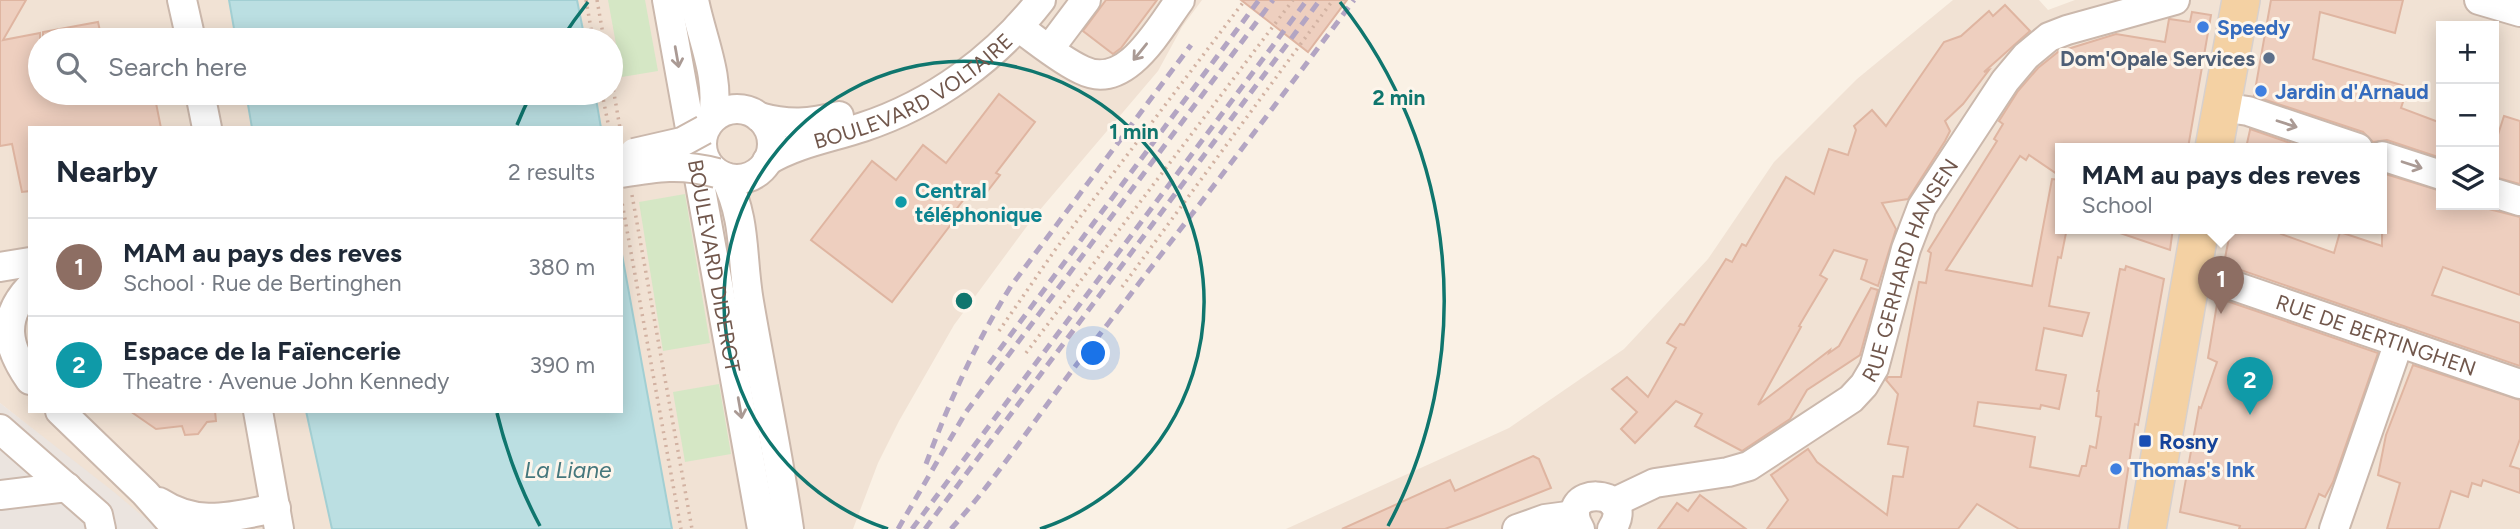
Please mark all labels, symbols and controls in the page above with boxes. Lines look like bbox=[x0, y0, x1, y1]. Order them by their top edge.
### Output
place label: Speedy bbox=[2217, 15, 2291, 40]
marker: Speedy bbox=[2195, 19, 2211, 35]
map controls bbox=[2436, 21, 2499, 210]
button: + bbox=[2436, 21, 2499, 84]
search box bbox=[28, 28, 623, 105]
street label: BOULEVARD VOLTAIRE bbox=[810, 28, 1017, 153]
one-way arrow bbox=[1132, 43, 1148, 61]
one-way arrow bbox=[671, 46, 685, 68]
place label: Dom'Opale Services bbox=[2060, 46, 2255, 71]
icon: search bbox=[52, 48, 90, 86]
marker: Dom'Opale Services bbox=[2261, 50, 2277, 66]
text: Search here bbox=[108, 51, 247, 83]
place label: Jardin d'Arnaud bbox=[2275, 79, 2429, 104]
marker: Jardin d'Arnaud bbox=[2253, 83, 2269, 99]
button: − bbox=[2436, 84, 2499, 147]
text: 2 min bbox=[1373, 85, 1425, 110]
text: 1 min bbox=[1109, 119, 1159, 144]
one-way arrow bbox=[2276, 119, 2298, 131]
popup bbox=[2055, 143, 2387, 234]
button: layers bbox=[2436, 147, 2499, 210]
text: Nearby bbox=[56, 153, 158, 190]
street label: RUE GERHARD HANSEN bbox=[1856, 154, 1963, 386]
street label: BOULEVARD DIDEROT bbox=[683, 157, 746, 375]
text: 2 results bbox=[508, 158, 595, 186]
text: MAM au pays des reves bbox=[2082, 159, 2360, 191]
one-way arrow bbox=[2400, 160, 2422, 173]
place label: Central téléphonique bbox=[915, 178, 1042, 227]
text: School bbox=[2082, 191, 2153, 219]
marker: Central téléphonique bbox=[893, 194, 909, 210]
text: MAM au pays des reves bbox=[123, 237, 402, 269]
text: 1 bbox=[74, 253, 84, 281]
text: 380 m bbox=[528, 253, 595, 281]
pin: 1 bbox=[2198, 256, 2244, 314]
text: School · Rue de Bertinghen bbox=[123, 269, 402, 297]
centre of rings bbox=[952, 289, 976, 313]
street label: RUE DE BERTINGHEN bbox=[2273, 289, 2480, 381]
text: Espace de la Faïencerie bbox=[123, 335, 401, 367]
your location bbox=[1076, 336, 1110, 370]
text: 2 bbox=[72, 351, 86, 379]
text: 390 m bbox=[529, 351, 595, 379]
pin: 2 bbox=[2227, 357, 2273, 415]
text: Theatre · Avenue John Kennedy bbox=[123, 367, 449, 395]
one-way arrow bbox=[734, 396, 747, 419]
place label: Rosny bbox=[2159, 429, 2219, 454]
marker: Rosny bbox=[2137, 433, 2153, 449]
water label: La Liane bbox=[524, 456, 612, 484]
place label: Thomas's Ink bbox=[2130, 457, 2256, 482]
marker: Thomas's Ink bbox=[2108, 461, 2124, 477]

